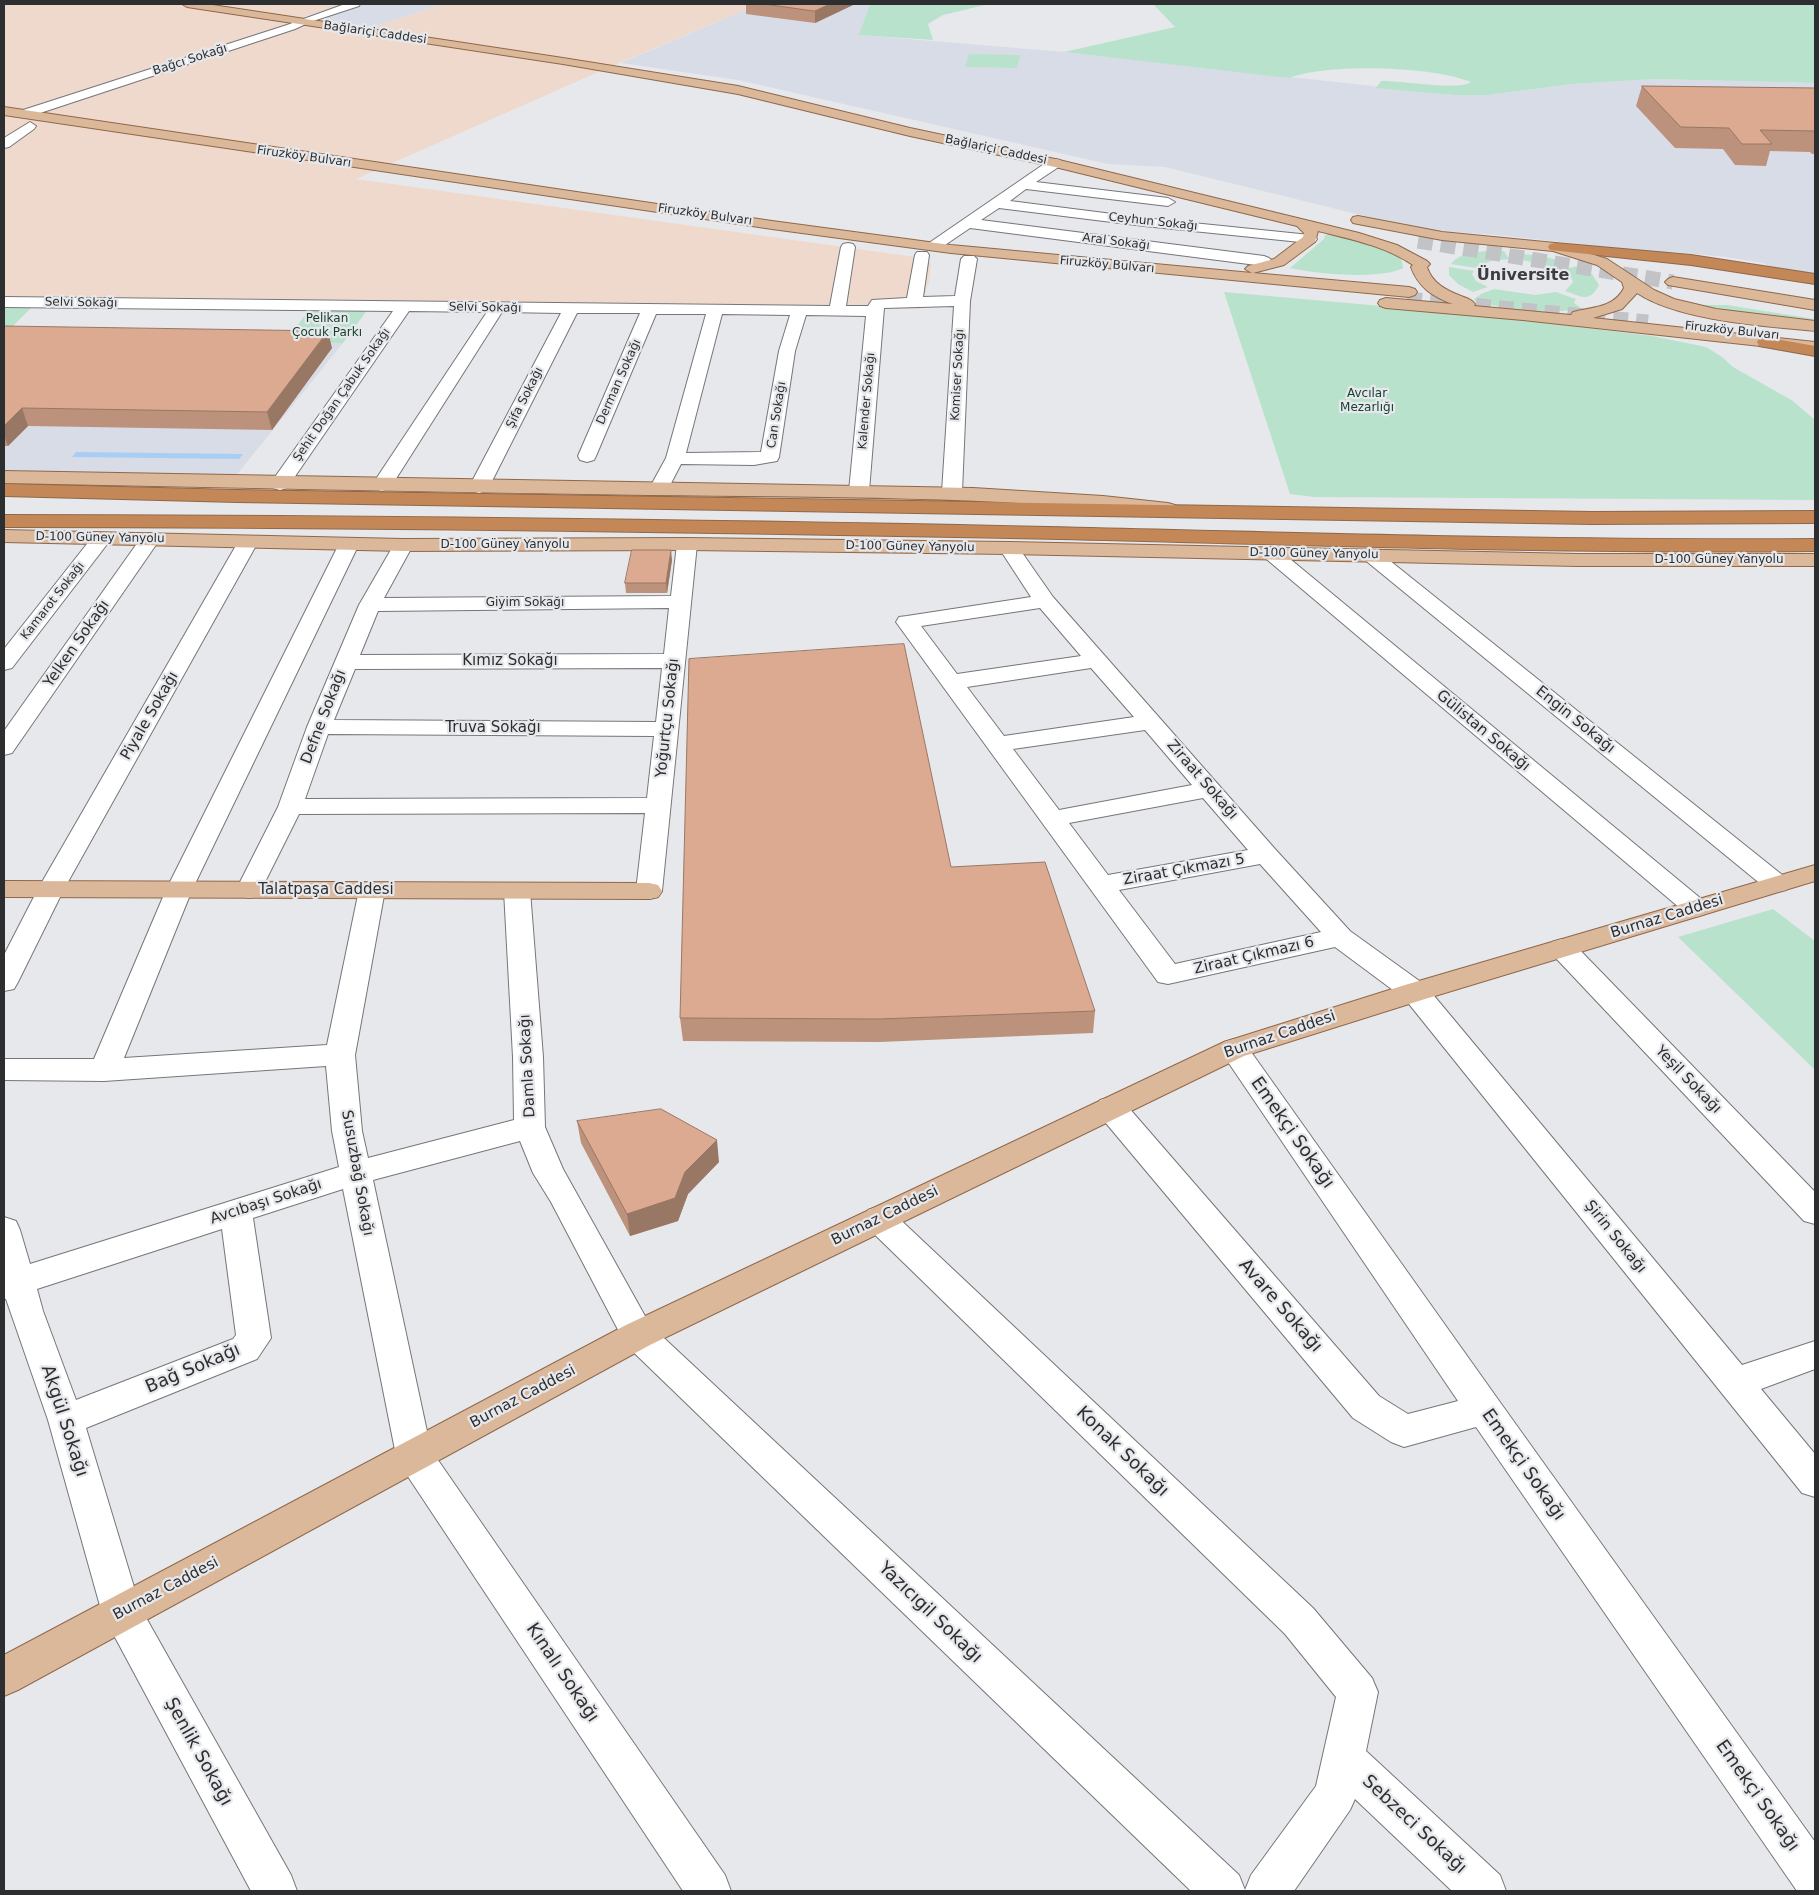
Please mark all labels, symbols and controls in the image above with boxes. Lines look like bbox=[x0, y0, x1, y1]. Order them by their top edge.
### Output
street label: Bağlariçi Caddesi bbox=[323, 19, 427, 47]
street label: Bağcı Sokağı bbox=[151, 41, 229, 79]
street label: Bağlariçi Caddesi bbox=[944, 132, 1048, 168]
street label: Firuzköy Bulvarı bbox=[256, 143, 352, 171]
street label: Firuzköy Bulvarı bbox=[657, 201, 753, 229]
street label: Ceyhun Sokağı bbox=[1108, 210, 1198, 234]
street label: Aral Sokağı bbox=[1082, 231, 1150, 253]
street label: Firuzköy Bulvarı bbox=[1059, 254, 1155, 276]
district label: Üniversite bbox=[1477, 266, 1569, 286]
street label: Selvi Sokağı bbox=[45, 295, 117, 311]
street label: Selvi Sokağı bbox=[449, 300, 521, 316]
park label: Pelikan Çocuk Parkı bbox=[292, 312, 362, 340]
street label: Firuzköy Bulvarı bbox=[1684, 319, 1780, 343]
street label: Şehit Doğan Çabuk Sokağı bbox=[290, 326, 394, 464]
street label: Komiser Sokağı bbox=[948, 329, 968, 421]
street label: Derman Sokağı bbox=[594, 337, 644, 427]
street label: Kalender Sokağı bbox=[856, 352, 878, 450]
street label: Şifa Sokağı bbox=[504, 365, 546, 431]
street label: Can Sokağı bbox=[765, 381, 789, 449]
park label: Avcılar Mezarlığı bbox=[1340, 387, 1394, 415]
street label: D-100 Güney Yanyolu bbox=[35, 530, 165, 546]
street label: D-100 Güney Yanyolu bbox=[440, 538, 570, 552]
street label: D-100 Güney Yanyolu bbox=[845, 539, 975, 555]
street label: D-100 Güney Yanyolu bbox=[1249, 546, 1379, 562]
street label: D-100 Güney Yanyolu bbox=[1654, 553, 1784, 567]
street label: Kamarot Sokağı bbox=[18, 559, 88, 643]
street label: Giyim Sokağı bbox=[486, 596, 564, 610]
street label: Yelken Sokağı bbox=[40, 597, 114, 691]
street label: Kımız Sokağı bbox=[462, 652, 558, 670]
street label: Yoğurtçu Sokağı bbox=[653, 657, 683, 779]
street label: Defne Sokağı bbox=[298, 667, 350, 767]
street label: Piyale Sokağı bbox=[117, 669, 183, 763]
street label: Engin Sokağı bbox=[1532, 682, 1618, 758]
street label: Gülistan Sokağı bbox=[1433, 687, 1533, 775]
street label: Truva Sokağı bbox=[445, 719, 541, 737]
street label: Ziraat Sokağı bbox=[1163, 736, 1241, 824]
street label: Ziraat Çıkmazı 5 bbox=[1122, 850, 1246, 890]
street label: Talatpaşa Caddesi bbox=[258, 881, 394, 899]
street label: Burnaz Caddesi bbox=[1608, 891, 1726, 943]
street label: Ziraat Çıkmazı 6 bbox=[1192, 933, 1316, 979]
street label: Burnaz Caddesi bbox=[1222, 1007, 1338, 1063]
street label: Damla Sokağı bbox=[516, 1014, 540, 1118]
street label: Yeşil Sokağı bbox=[1651, 1042, 1725, 1118]
street label: Emekçi Sokağı bbox=[1246, 1073, 1338, 1193]
street label: Susuzbağ Sokağı bbox=[337, 1109, 377, 1237]
street label: Avcıbaşı Sokağı bbox=[208, 1175, 324, 1229]
street label: Burnaz Caddesi bbox=[828, 1182, 942, 1250]
street label: Şirin Sokağı bbox=[1580, 1197, 1650, 1277]
street label: Avare Sokağı bbox=[1234, 1255, 1326, 1357]
street label: Bağ Sokağı bbox=[143, 1339, 243, 1399]
street label: Akgül Sokağı bbox=[36, 1362, 92, 1480]
street label: Burnaz Caddesi bbox=[467, 1362, 579, 1432]
street label: Konak Sokağı bbox=[1071, 1402, 1173, 1502]
street label: Emekçi Sokağı bbox=[1477, 1405, 1569, 1525]
street label: Burnaz Caddesi bbox=[110, 1554, 222, 1624]
street label: Yazıcıgil Sokağı bbox=[874, 1558, 986, 1668]
street label: Kınalı Sokağı bbox=[521, 1619, 603, 1727]
street label: Şenlik Sokağı bbox=[159, 1694, 237, 1810]
street label: Emekçi Sokağı bbox=[1711, 1736, 1803, 1856]
street label: Sebzeci Sokağı bbox=[1357, 1771, 1471, 1879]

